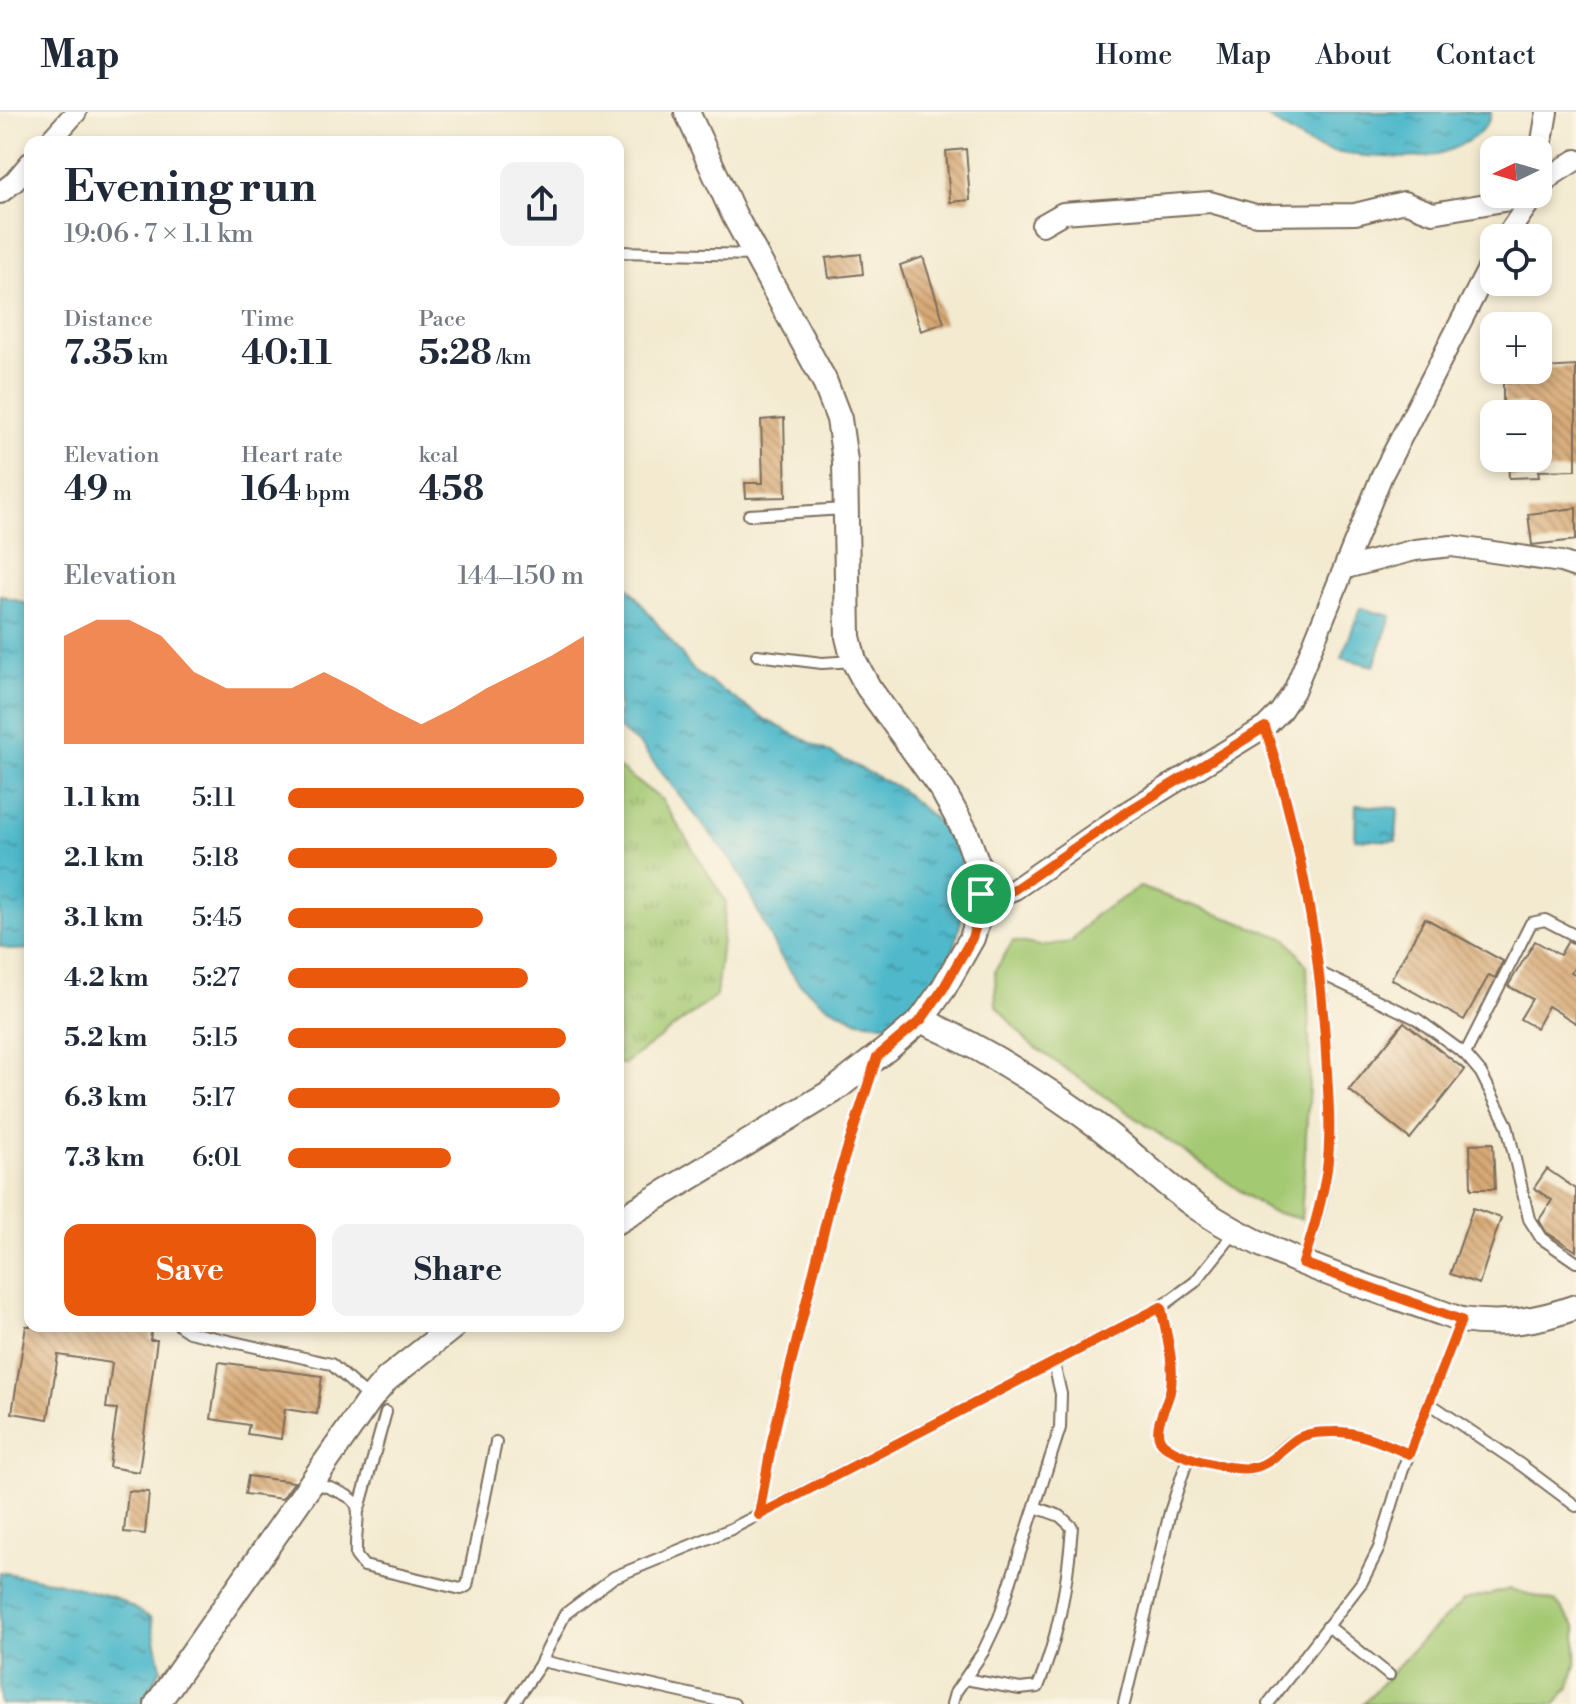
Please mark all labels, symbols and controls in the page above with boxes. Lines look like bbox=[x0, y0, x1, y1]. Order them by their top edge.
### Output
text: Map bbox=[40, 32, 120, 79]
text: Home bbox=[1096, 38, 1172, 73]
text: Map bbox=[1216, 38, 1271, 73]
text: About bbox=[1315, 38, 1392, 73]
text: Contact bbox=[1436, 38, 1536, 73]
north arrow bbox=[1480, 136, 1552, 208]
map controls bbox=[1480, 136, 1552, 472]
text: Evening run bbox=[64, 160, 317, 215]
button: share bbox=[500, 162, 584, 246]
text: 19:06 · 7 × 1.1 km bbox=[64, 218, 254, 250]
button: locate bbox=[1480, 224, 1552, 296]
text: Distance bbox=[64, 306, 153, 333]
text: Time bbox=[241, 306, 294, 333]
text: Pace bbox=[419, 306, 466, 333]
button: + bbox=[1480, 312, 1552, 384]
text: 7.35 bbox=[64, 333, 133, 375]
text: 40:11 bbox=[241, 333, 332, 375]
text: 5:28 bbox=[419, 333, 492, 375]
text: km bbox=[133, 344, 169, 371]
text: /km bbox=[492, 344, 531, 371]
button: − bbox=[1480, 400, 1552, 472]
text: Elevation bbox=[64, 442, 159, 469]
text: Heart rate bbox=[241, 442, 343, 469]
text: kcal bbox=[419, 442, 459, 469]
text: 49 bbox=[64, 469, 108, 511]
text: 164 bbox=[241, 469, 301, 511]
text: 458 bbox=[419, 469, 484, 511]
text: m bbox=[108, 480, 132, 507]
text: bpm bbox=[301, 480, 350, 507]
text: Elevation bbox=[64, 560, 177, 592]
text: 144–150 m bbox=[457, 560, 584, 592]
text: 1.1 km bbox=[64, 782, 140, 814]
text: 5:11 bbox=[192, 782, 235, 814]
text: 2.1 km bbox=[64, 842, 144, 874]
text: 5:18 bbox=[192, 842, 239, 874]
pin bbox=[947, 860, 1015, 928]
icon: arrive bbox=[959, 872, 1003, 916]
text: 3.1 km bbox=[64, 902, 143, 934]
text: 5:45 bbox=[192, 902, 242, 934]
text: 4.2 km bbox=[64, 962, 149, 994]
text: 5:27 bbox=[192, 962, 240, 994]
text: 5.2 km bbox=[64, 1022, 147, 1054]
text: 5:15 bbox=[192, 1022, 238, 1054]
text: 6.3 km bbox=[64, 1082, 147, 1114]
text: 5:17 bbox=[192, 1082, 235, 1114]
text: 7.3 km bbox=[64, 1142, 145, 1174]
text: 6:01 bbox=[192, 1142, 241, 1174]
button: Save bbox=[64, 1224, 316, 1316]
button: Share bbox=[332, 1224, 584, 1316]

